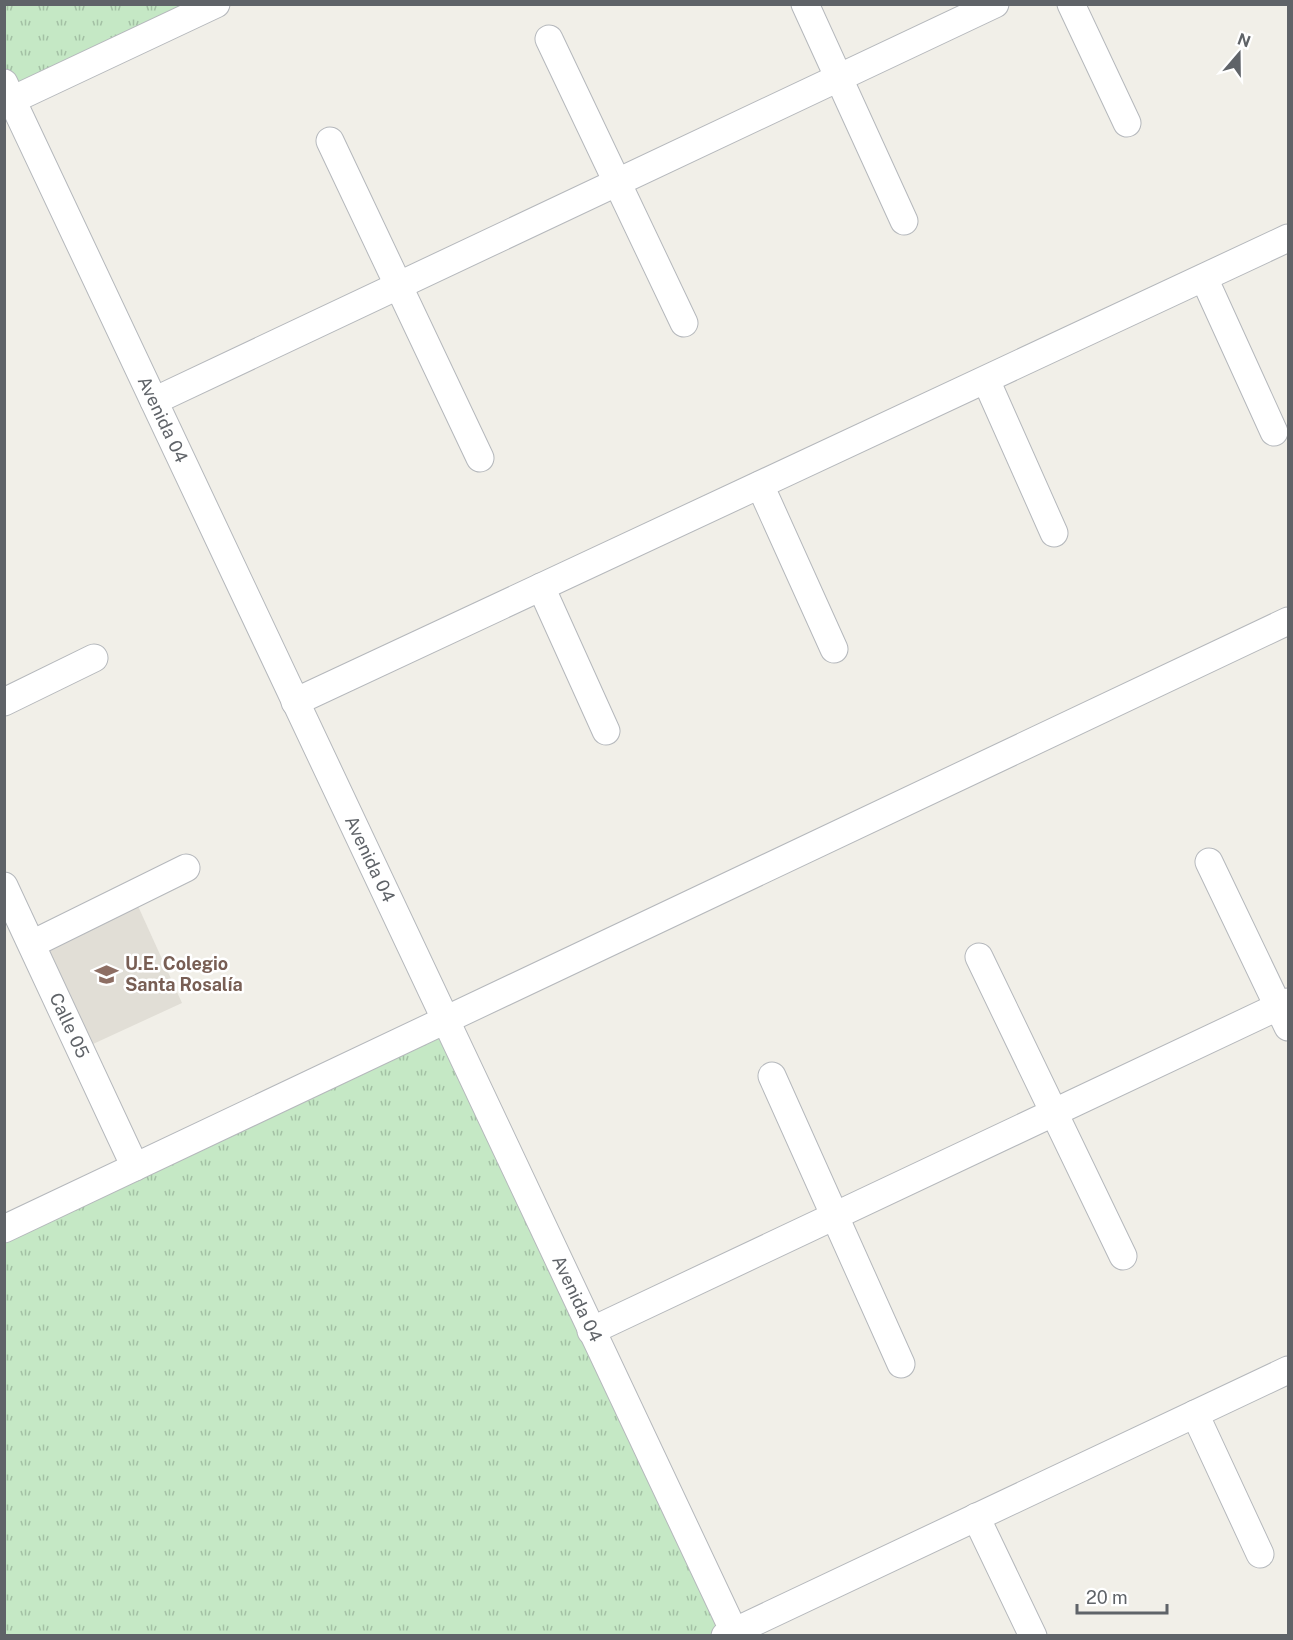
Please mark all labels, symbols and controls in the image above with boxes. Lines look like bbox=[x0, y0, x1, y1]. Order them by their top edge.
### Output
north arrow bbox=[1209, 24, 1269, 84]
text: N bbox=[1235, 29, 1253, 51]
street label: Avenida 04 bbox=[134, 373, 192, 466]
street label: Avenida 04 bbox=[341, 812, 400, 905]
place label: U.E. Colegio Santa Rosalía bbox=[125, 953, 243, 995]
school or university icon: U.E. Colegio Santa Rosalía bbox=[94, 961, 120, 987]
street label: Calle 05 bbox=[45, 989, 94, 1061]
street label: Avenida 04 bbox=[548, 1252, 607, 1345]
scale bar bbox=[1077, 1577, 1167, 1615]
text: 20 m bbox=[1086, 1587, 1128, 1608]

